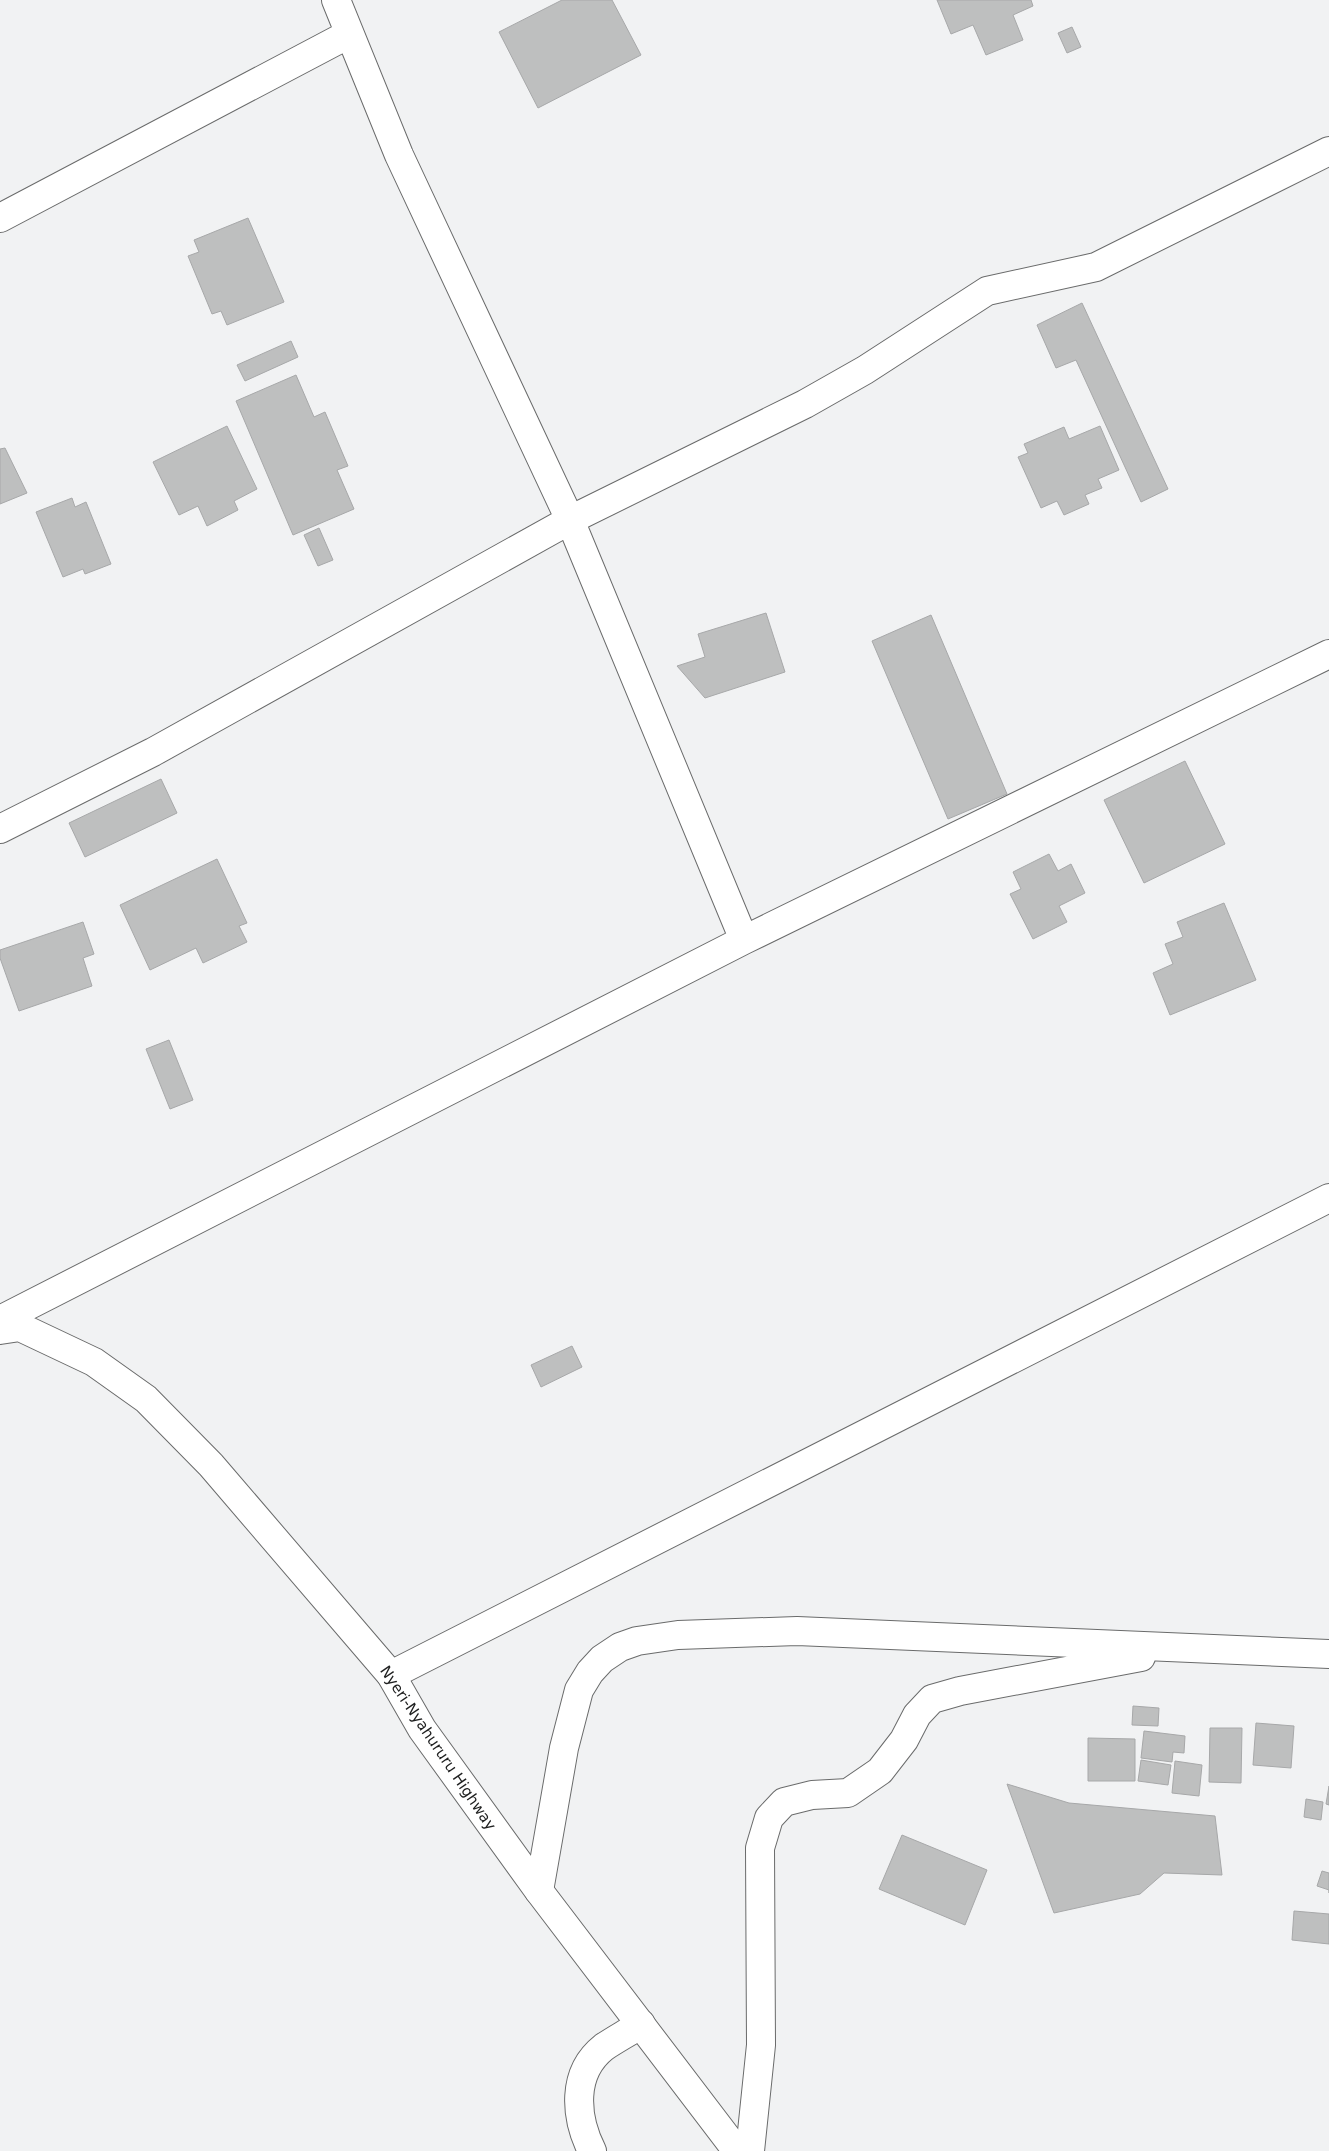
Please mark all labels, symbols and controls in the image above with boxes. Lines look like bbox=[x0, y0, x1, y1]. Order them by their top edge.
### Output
street label: Nyeri-Nyahururu Highway bbox=[376, 1662, 500, 1834]

